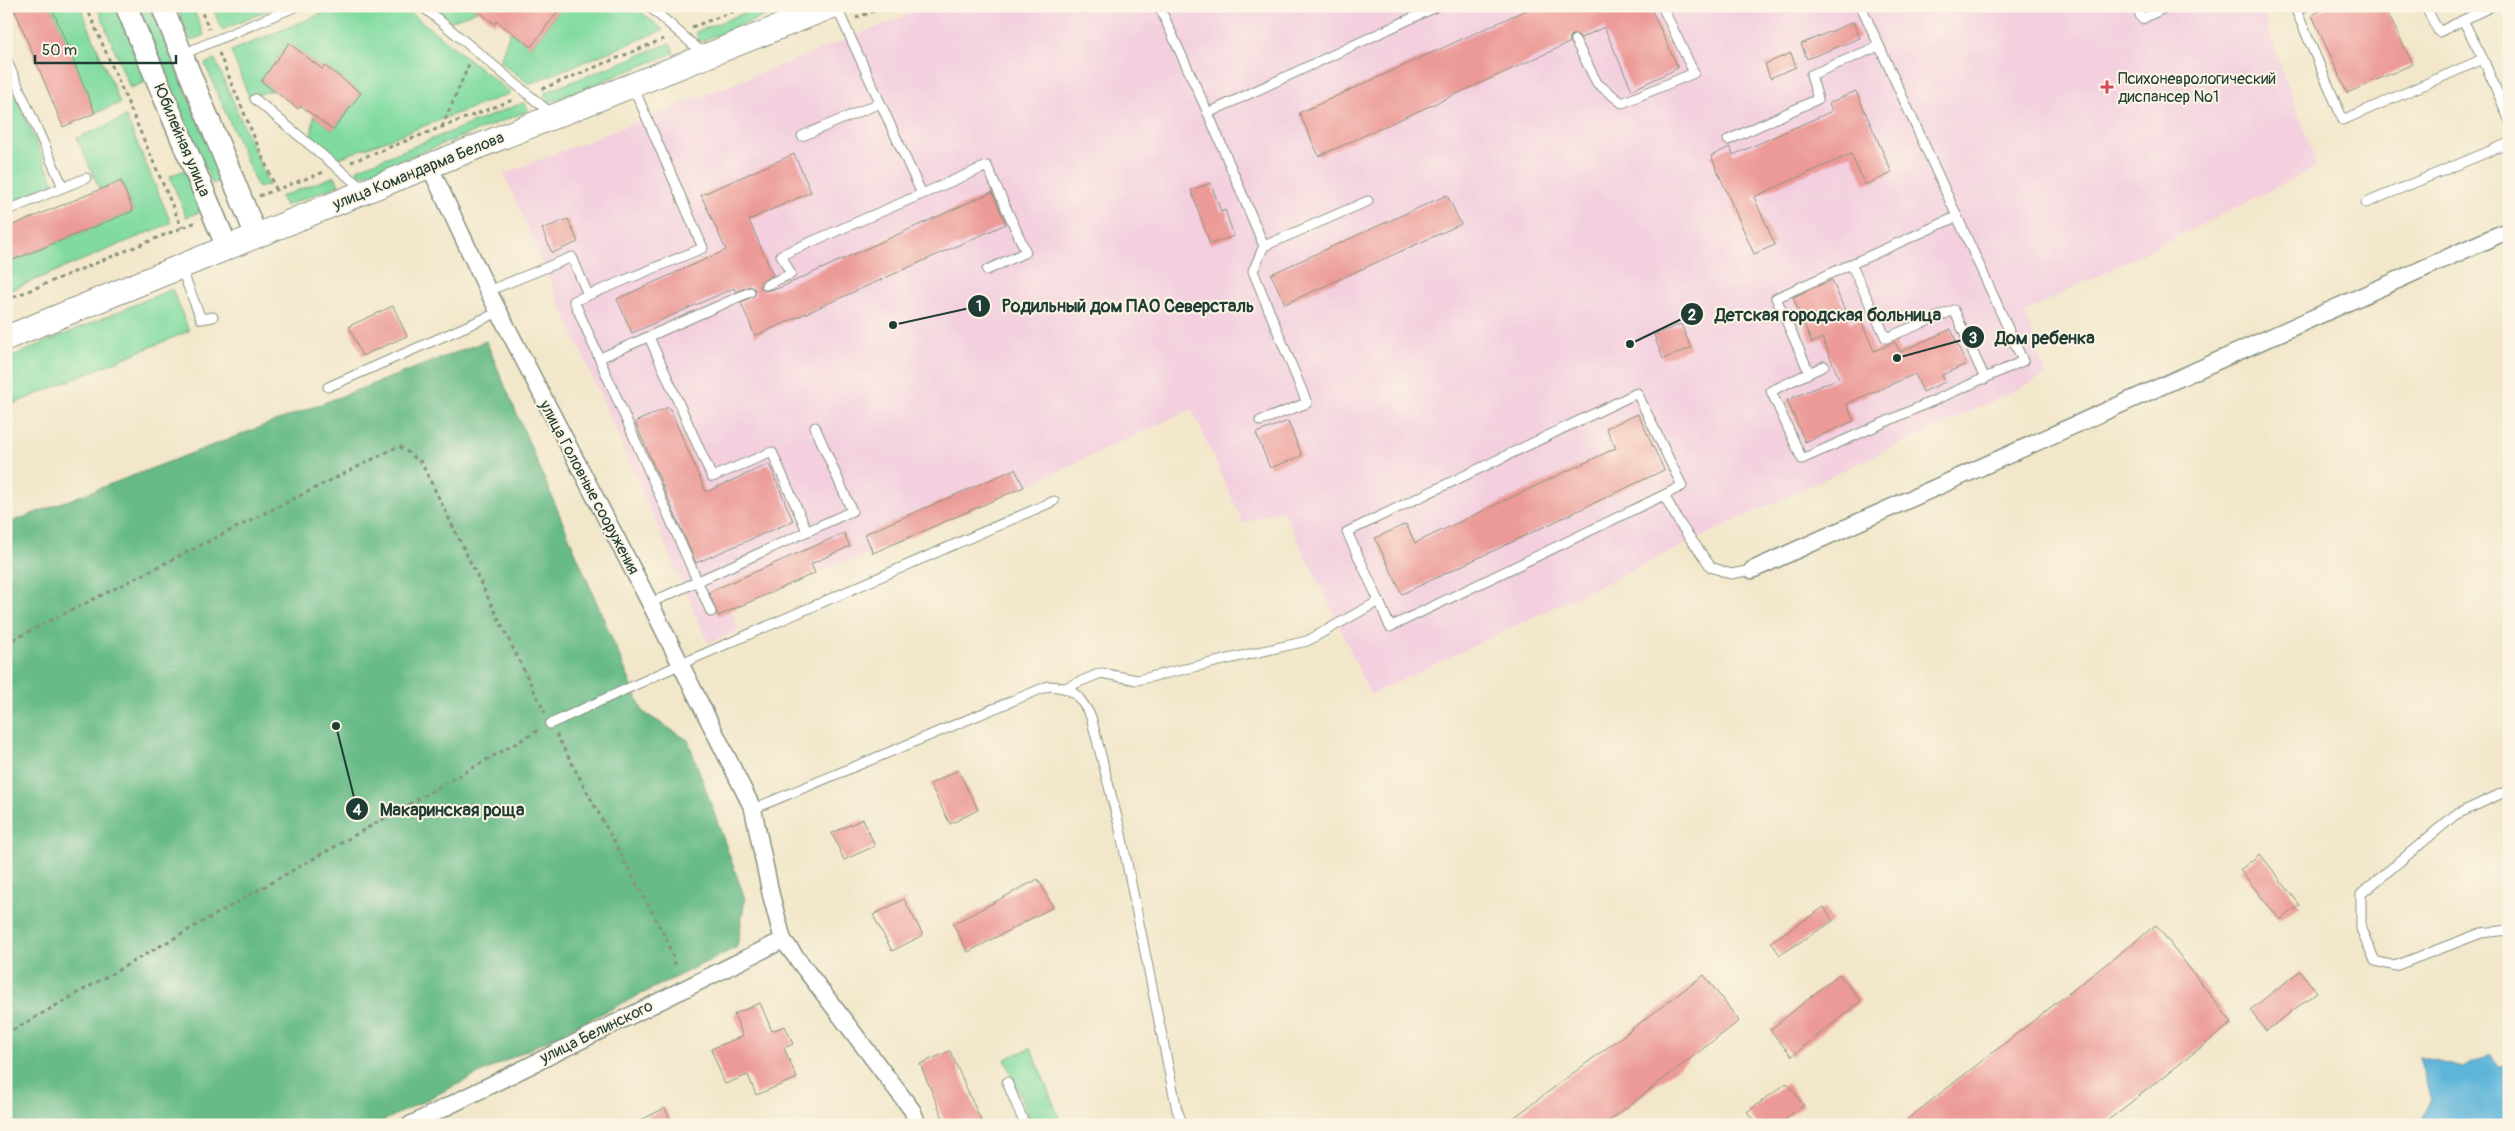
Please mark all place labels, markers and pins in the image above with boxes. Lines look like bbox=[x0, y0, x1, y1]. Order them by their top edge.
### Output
place label: Психоневрологический диспансер №1 bbox=[2118, 69, 2276, 107]
marker: Психоневрологический диспансер №1 bbox=[2100, 80, 2114, 94]
callout: Родильный дом ПАО Северсталь bbox=[966, 289, 1264, 322]
callout: Детская городская больница bbox=[1680, 298, 1951, 331]
callout: Дом ребенка bbox=[1960, 321, 2105, 354]
callout: Макаринская роща bbox=[345, 793, 534, 826]

